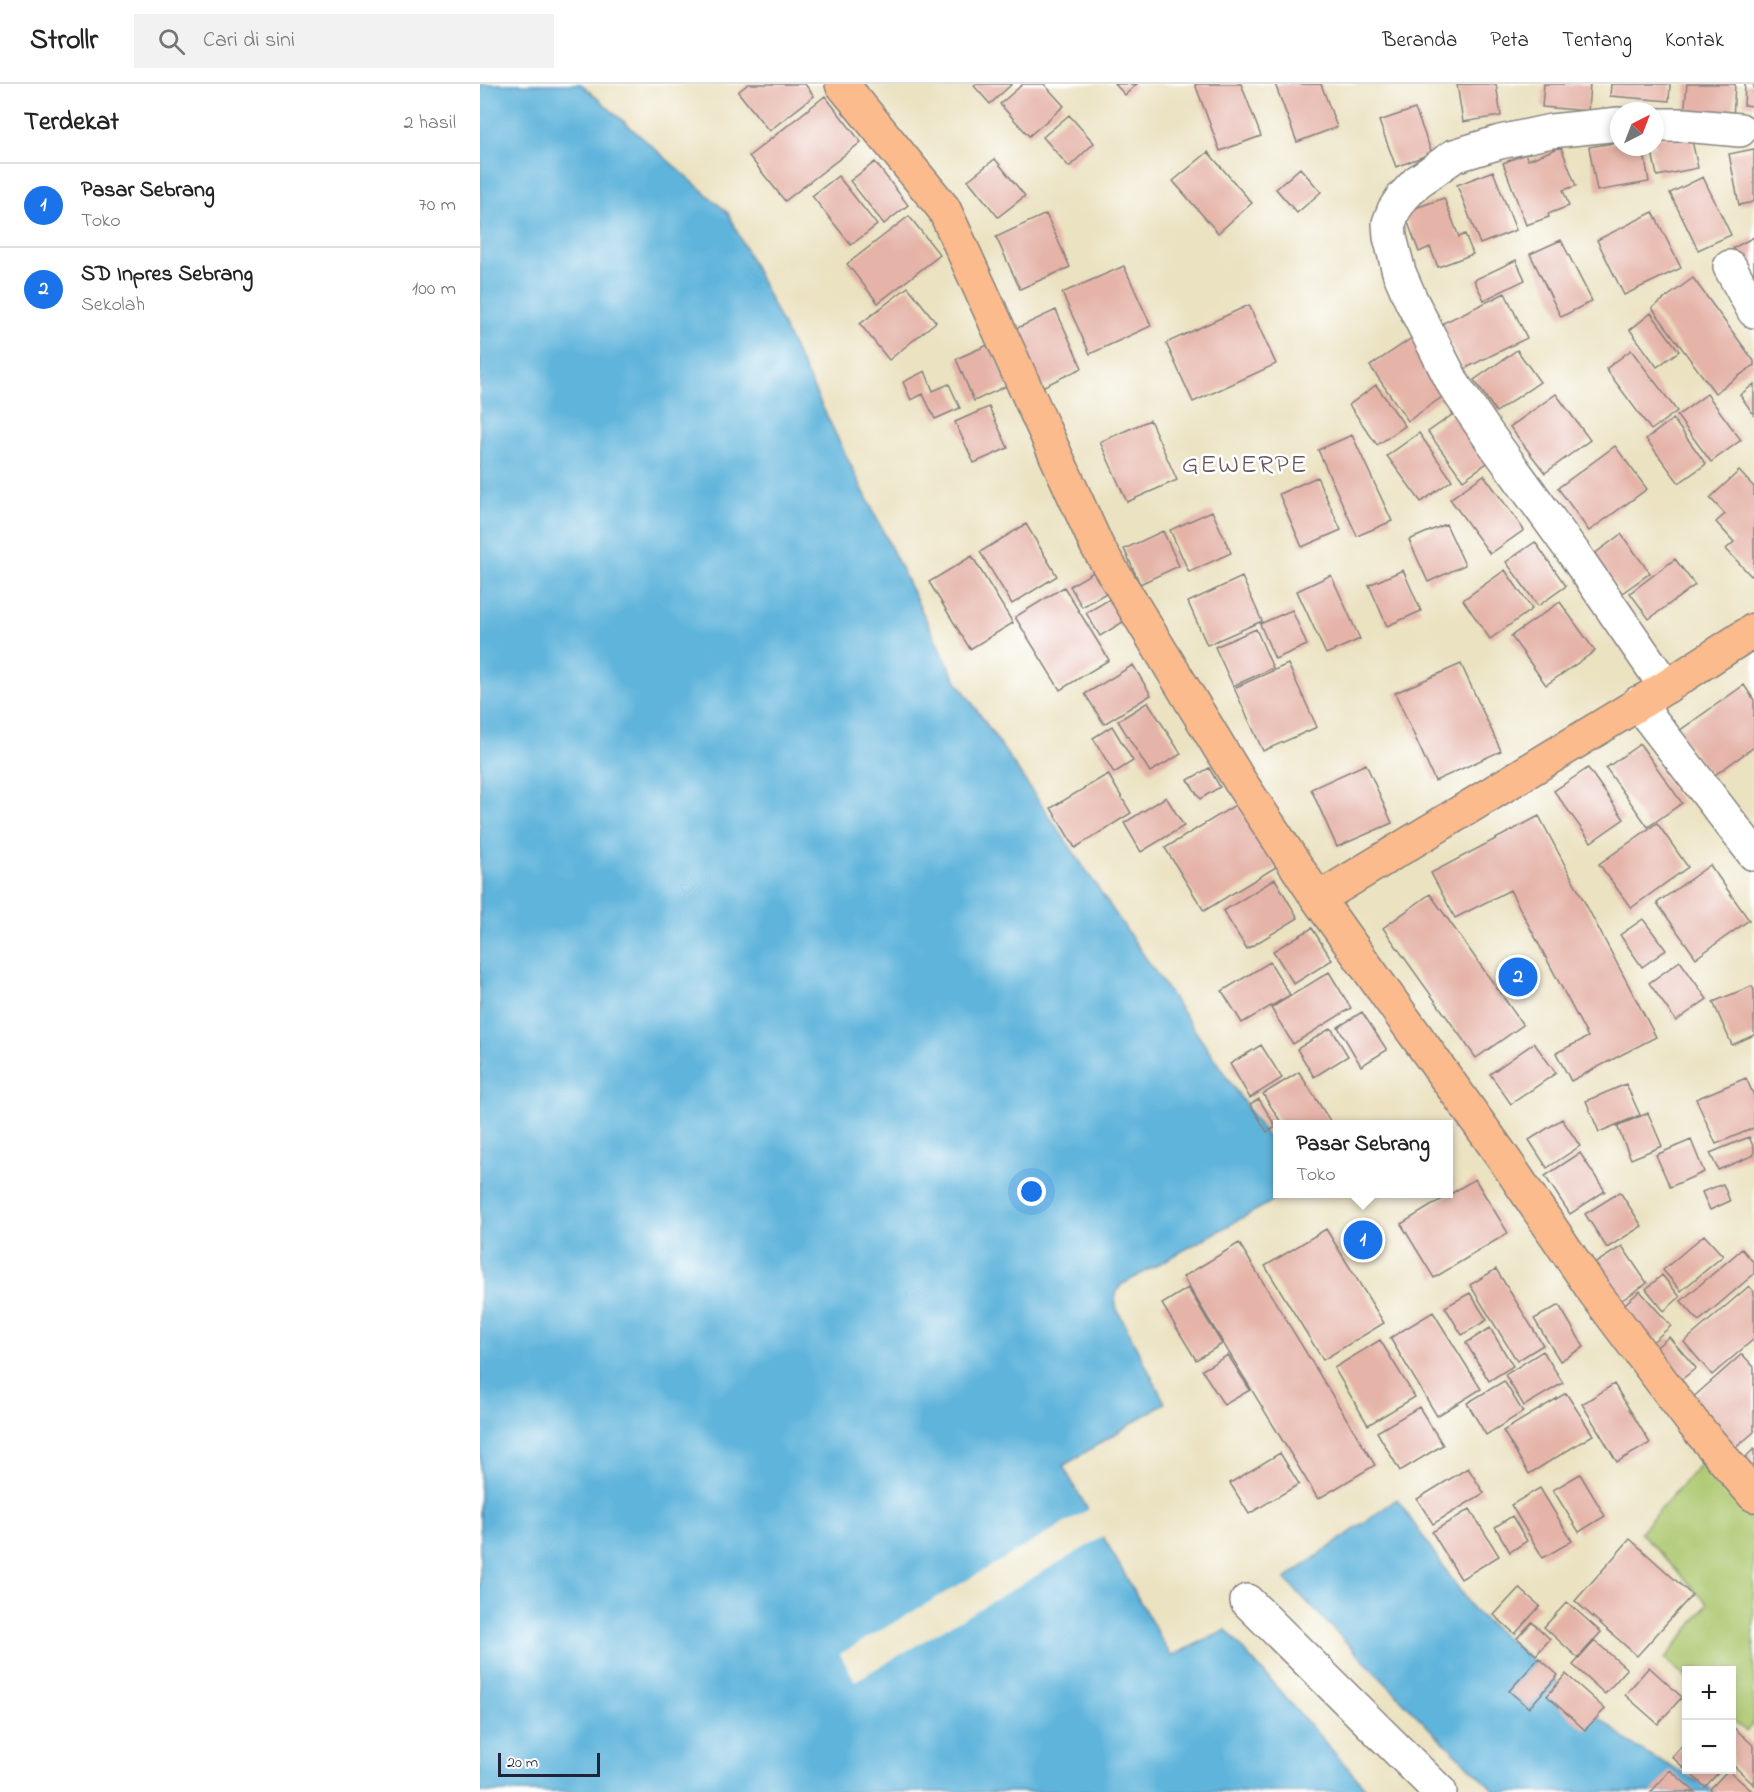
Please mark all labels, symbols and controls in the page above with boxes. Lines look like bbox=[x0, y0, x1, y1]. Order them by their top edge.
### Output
search box bbox=[134, 14, 554, 68]
text: Strollr bbox=[30, 21, 98, 62]
icon: search bbox=[155, 25, 188, 58]
text: Cari di sini bbox=[203, 25, 295, 57]
text: Beranda bbox=[1382, 26, 1457, 56]
text: Peta bbox=[1490, 26, 1529, 56]
text: Tentang bbox=[1562, 26, 1632, 56]
text: Kontak bbox=[1665, 26, 1724, 56]
north arrow bbox=[1610, 102, 1664, 156]
text: Terdekat bbox=[24, 104, 119, 142]
text: 2 hasil bbox=[404, 109, 456, 138]
text: Pasar Sebrang bbox=[81, 175, 215, 207]
text: 1 bbox=[40, 191, 47, 220]
text: 70 m bbox=[419, 191, 456, 220]
text: Toko bbox=[81, 207, 121, 236]
text: SD Inpres Sebrang bbox=[81, 259, 253, 291]
text: 2 bbox=[39, 275, 48, 304]
text: 100 m bbox=[412, 275, 456, 304]
text: Sekolah bbox=[81, 291, 145, 320]
district label: GEWERPE bbox=[1182, 446, 1308, 485]
pin: 2 bbox=[1498, 954, 1538, 1000]
popup bbox=[1273, 1120, 1453, 1198]
text: Pasar Sebrang bbox=[1296, 1129, 1430, 1161]
text: Toko bbox=[1296, 1161, 1336, 1190]
your location bbox=[1017, 1177, 1046, 1206]
pin: 1 bbox=[1344, 1218, 1382, 1262]
map controls bbox=[1682, 1666, 1736, 1774]
button: + bbox=[1682, 1666, 1736, 1720]
button: − bbox=[1682, 1720, 1736, 1774]
scale bar bbox=[498, 1750, 600, 1778]
text: 20 m bbox=[507, 1751, 538, 1775]

